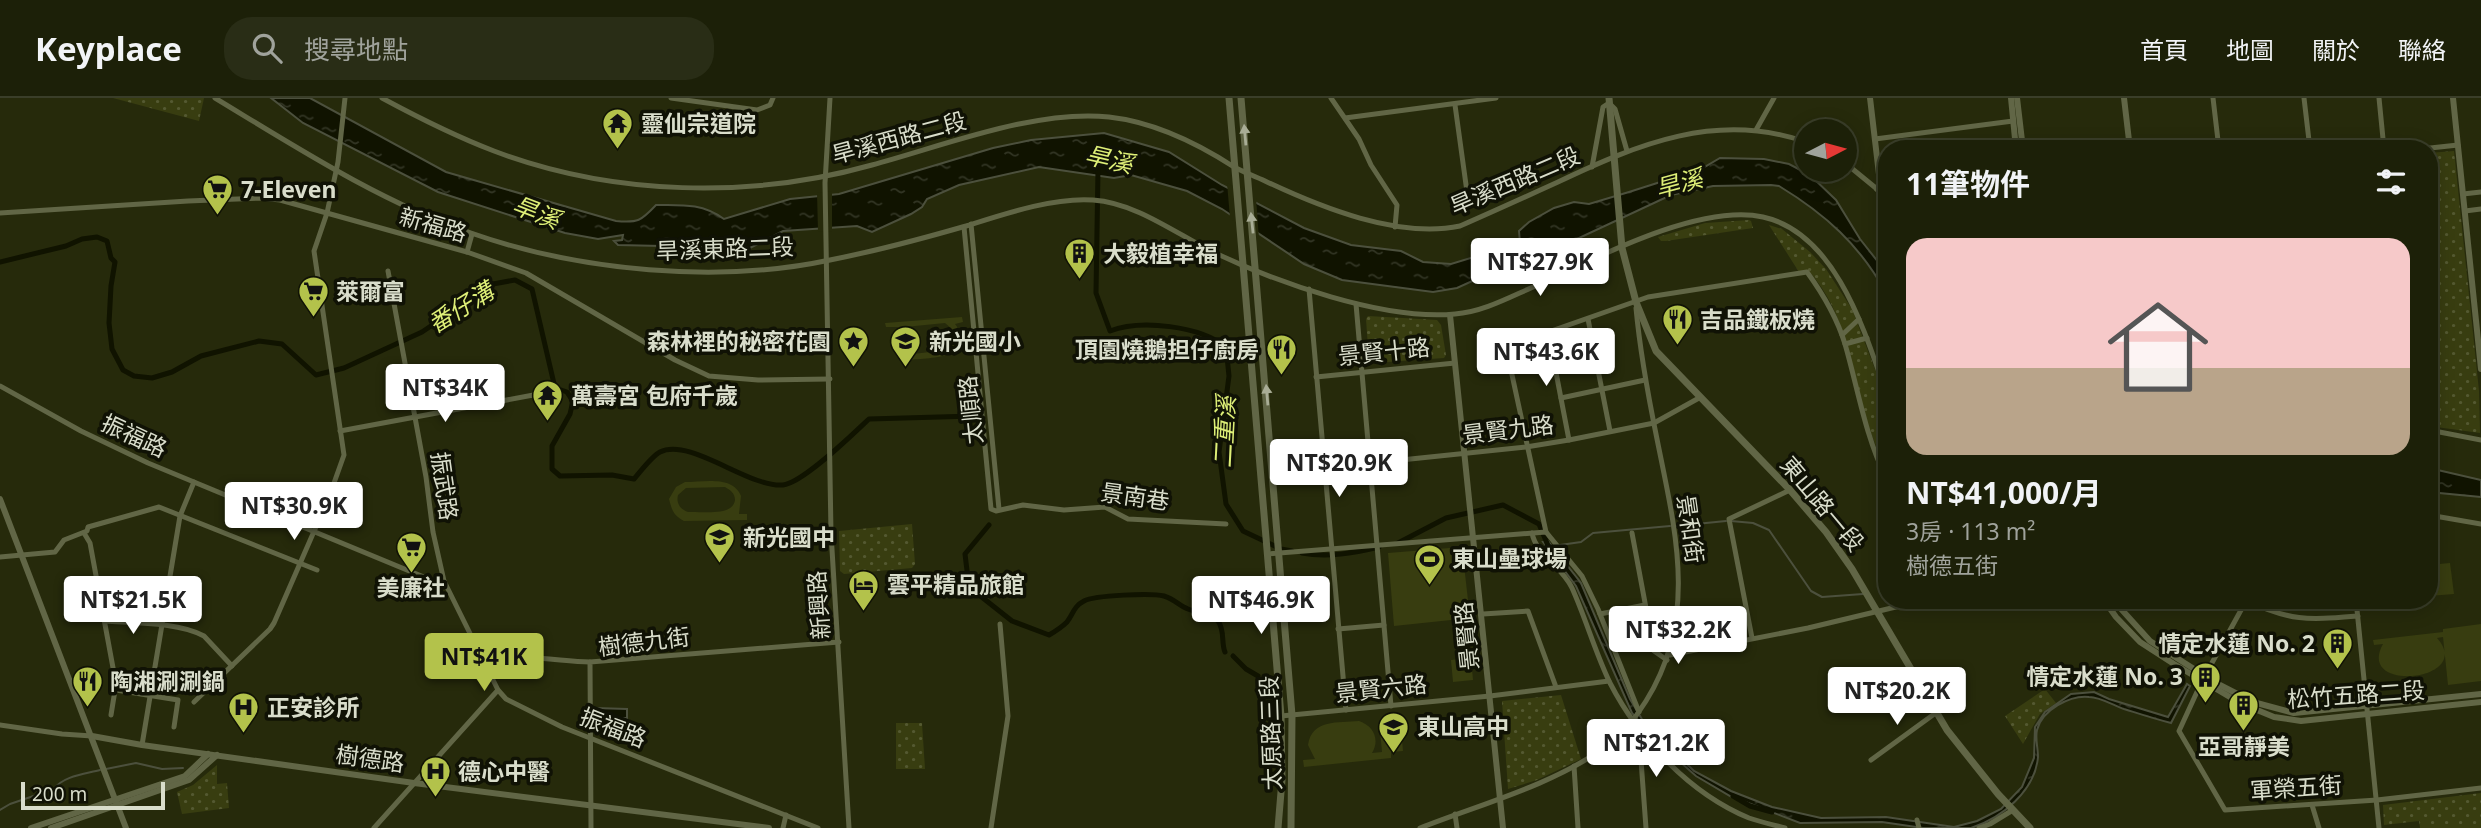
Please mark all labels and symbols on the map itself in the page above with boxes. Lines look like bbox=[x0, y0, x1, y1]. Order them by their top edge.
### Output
street label: 旱溪西路二段 bbox=[828, 104, 970, 170]
temple icon: 靈仙宗道院 bbox=[601, 107, 635, 151]
place label: 靈仙宗道院 bbox=[641, 107, 756, 139]
north arrow bbox=[1794, 119, 1857, 182]
one-way arrow bbox=[1239, 124, 1250, 146]
water label: 旱溪 bbox=[1082, 137, 1139, 181]
street label: 旱溪西路二段 bbox=[1445, 138, 1584, 222]
water label: 旱溪 bbox=[1651, 160, 1709, 205]
supermarket icon: 7-Eleven bbox=[201, 173, 235, 217]
place label: 7-Eleven bbox=[241, 173, 336, 205]
water label: 旱溪 bbox=[508, 188, 568, 237]
street label: 新福路 bbox=[396, 199, 471, 249]
one-way arrow bbox=[1246, 212, 1257, 234]
street label: 旱溪東路二段 bbox=[655, 230, 794, 266]
building icon: 大毅植幸福 bbox=[1063, 237, 1097, 281]
place label: 大毅植幸福 bbox=[1103, 237, 1218, 269]
pin: NT$27.9K bbox=[1468, 238, 1612, 298]
water label: 番仔溝 bbox=[421, 272, 502, 340]
supermarket icon: 萊爾富 bbox=[296, 275, 330, 319]
place label: 萊爾富 bbox=[336, 275, 405, 307]
restaurant icon: 吉品鐵板燒 bbox=[1660, 303, 1694, 347]
place label: 吉品鐵板燒 bbox=[1700, 303, 1815, 335]
place label: 森林裡的秘密花園 bbox=[647, 325, 831, 357]
place icon: 森林裡的秘密花園 bbox=[837, 325, 871, 369]
school or university icon: 新光國小 bbox=[889, 325, 923, 369]
place label: 新光國小 bbox=[929, 325, 1021, 357]
pin: NT$43.6K bbox=[1474, 328, 1618, 388]
street label: 景賢十路 bbox=[1336, 330, 1431, 372]
place label: 頂園燒鵝担仔廚房 bbox=[1075, 333, 1259, 365]
restaurant icon: 頂園燒鵝担仔廚房 bbox=[1265, 333, 1299, 377]
pin: NT$34K bbox=[388, 364, 502, 424]
street label: 太順路 bbox=[950, 374, 990, 446]
temple icon: 萬壽宮 包府千歲 bbox=[531, 379, 565, 423]
place label: 萬壽宮 包府千歲 bbox=[571, 379, 738, 411]
one-way arrow bbox=[1261, 384, 1272, 406]
water label: 二重溪 bbox=[1205, 392, 1242, 469]
street label: 振福路 bbox=[96, 406, 172, 464]
street label: 景賢九路 bbox=[1460, 408, 1555, 450]
pin: NT$20.9K bbox=[1267, 440, 1411, 499]
street label: 振武路 bbox=[424, 449, 466, 522]
street label: 東山路一段 bbox=[1774, 449, 1872, 558]
street label: 景南巷 bbox=[1099, 475, 1172, 517]
pin: NT$30.9K bbox=[222, 482, 366, 542]
street label: 景和街 bbox=[1670, 492, 1712, 565]
school or university icon: 新光國中 bbox=[703, 521, 737, 565]
place label: 新光國中 bbox=[743, 521, 835, 553]
supermarket icon: 美廉社 bbox=[394, 530, 428, 574]
sports icon: 東山壘球場 bbox=[1412, 542, 1446, 586]
place label: 東山壘球場 bbox=[1452, 542, 1567, 574]
hotel icon: 雲平精品旅館 bbox=[847, 568, 881, 612]
place label: 雲平精品旅館 bbox=[887, 568, 1025, 600]
street label: 新興路 bbox=[800, 570, 836, 641]
place label: 美廉社 bbox=[377, 571, 446, 603]
pin: NT$21.5K bbox=[61, 576, 205, 636]
pin: NT$46.9K bbox=[1189, 576, 1333, 636]
street label: 景賢路 bbox=[1446, 600, 1486, 672]
pin: NT$32.2K bbox=[1606, 606, 1750, 666]
street label: 樹德九街 bbox=[596, 620, 691, 662]
place label: 情定水蓮 No. 2 bbox=[2158, 627, 2315, 659]
building icon: 情定水蓮 No. 2 bbox=[2321, 627, 2355, 671]
pin: NT$41K bbox=[427, 634, 541, 693]
place label: 情定水蓮 No. 3 bbox=[2026, 660, 2183, 692]
building icon: 情定水蓮 No. 3 bbox=[2189, 660, 2223, 704]
restaurant icon: 陶湘涮涮鍋 bbox=[70, 665, 104, 709]
place label: 陶湘涮涮鍋 bbox=[110, 665, 225, 697]
street label: 景賢六路 bbox=[1333, 667, 1428, 709]
pin: NT$20.2K bbox=[1825, 668, 1969, 727]
street label: 松竹五路二段 bbox=[2286, 673, 2426, 715]
street label: 太原路三段 bbox=[1252, 675, 1288, 791]
building icon: 亞哥靜美 bbox=[2227, 689, 2261, 733]
hospital icon: 正安診所 bbox=[227, 691, 261, 735]
place label: 正安診所 bbox=[267, 691, 359, 723]
street label: 振福路 bbox=[575, 700, 651, 754]
school or university icon: 東山高中 bbox=[1377, 710, 1411, 754]
place label: 東山高中 bbox=[1417, 710, 1509, 742]
pin: NT$21.2K bbox=[1584, 720, 1728, 779]
place label: 亞哥靜美 bbox=[2198, 730, 2290, 762]
street label: 樹德路 bbox=[334, 737, 407, 779]
hospital icon: 德心中醫 bbox=[418, 755, 452, 799]
place label: 德心中醫 bbox=[458, 755, 550, 787]
street label: 軍榮五街 bbox=[2249, 768, 2343, 806]
scale bar bbox=[21, 779, 164, 811]

